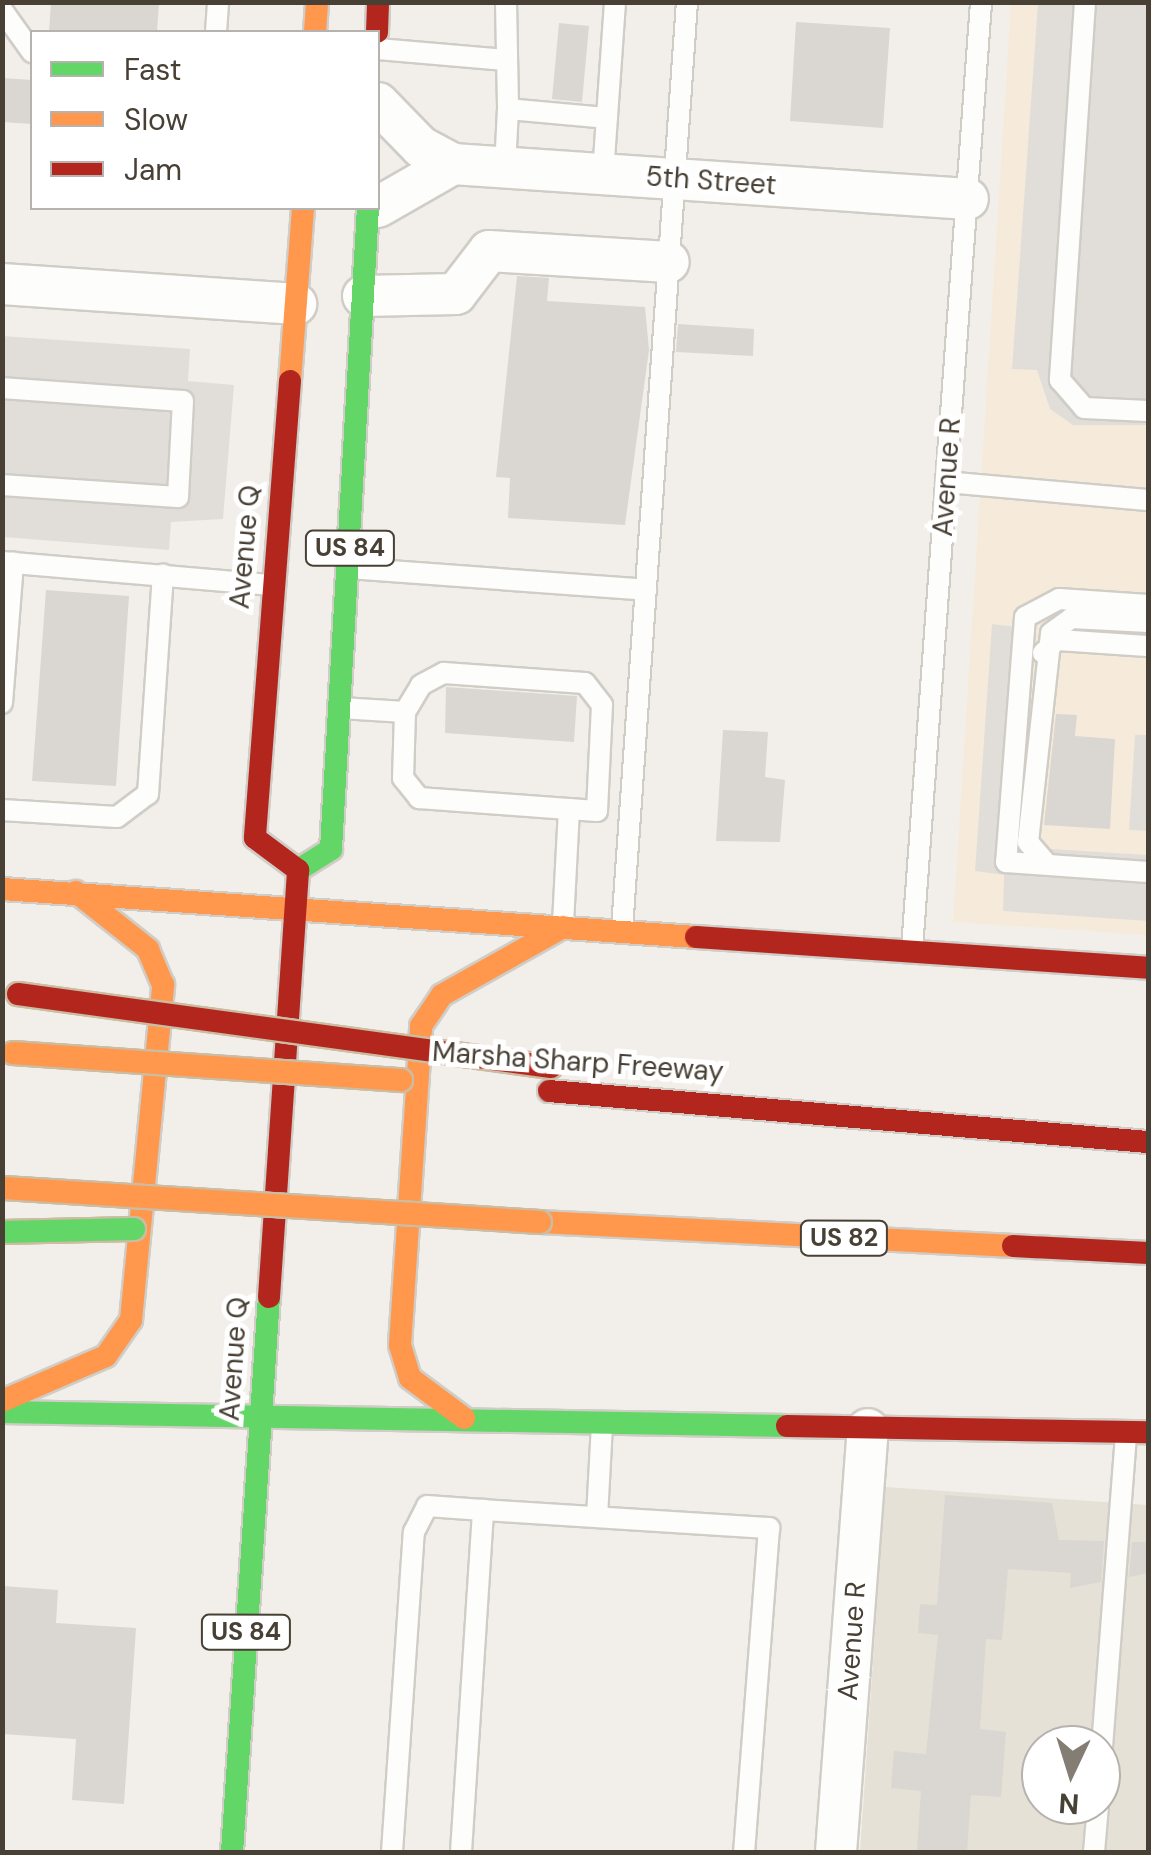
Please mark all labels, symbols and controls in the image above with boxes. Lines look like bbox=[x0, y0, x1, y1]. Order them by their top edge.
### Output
legend bbox=[30, 30, 380, 210]
text: Fast bbox=[124, 50, 182, 89]
text: Slow bbox=[124, 100, 188, 139]
text: Jam bbox=[124, 150, 182, 189]
street label: 5th Street bbox=[645, 160, 777, 202]
street label: Avenue R bbox=[926, 416, 968, 538]
street label: Avenue Q bbox=[223, 484, 267, 610]
road number: US 84 bbox=[302, 528, 398, 568]
street label: Marsha Sharp Freeway bbox=[431, 1035, 725, 1089]
road number: US 82 bbox=[799, 1218, 889, 1258]
street label: Avenue Q bbox=[213, 1296, 255, 1422]
street label: Avenue R bbox=[831, 1580, 873, 1702]
road number: US 84 bbox=[198, 1612, 294, 1652]
north arrow bbox=[1021, 1725, 1121, 1825]
text: N bbox=[1058, 1784, 1080, 1823]

